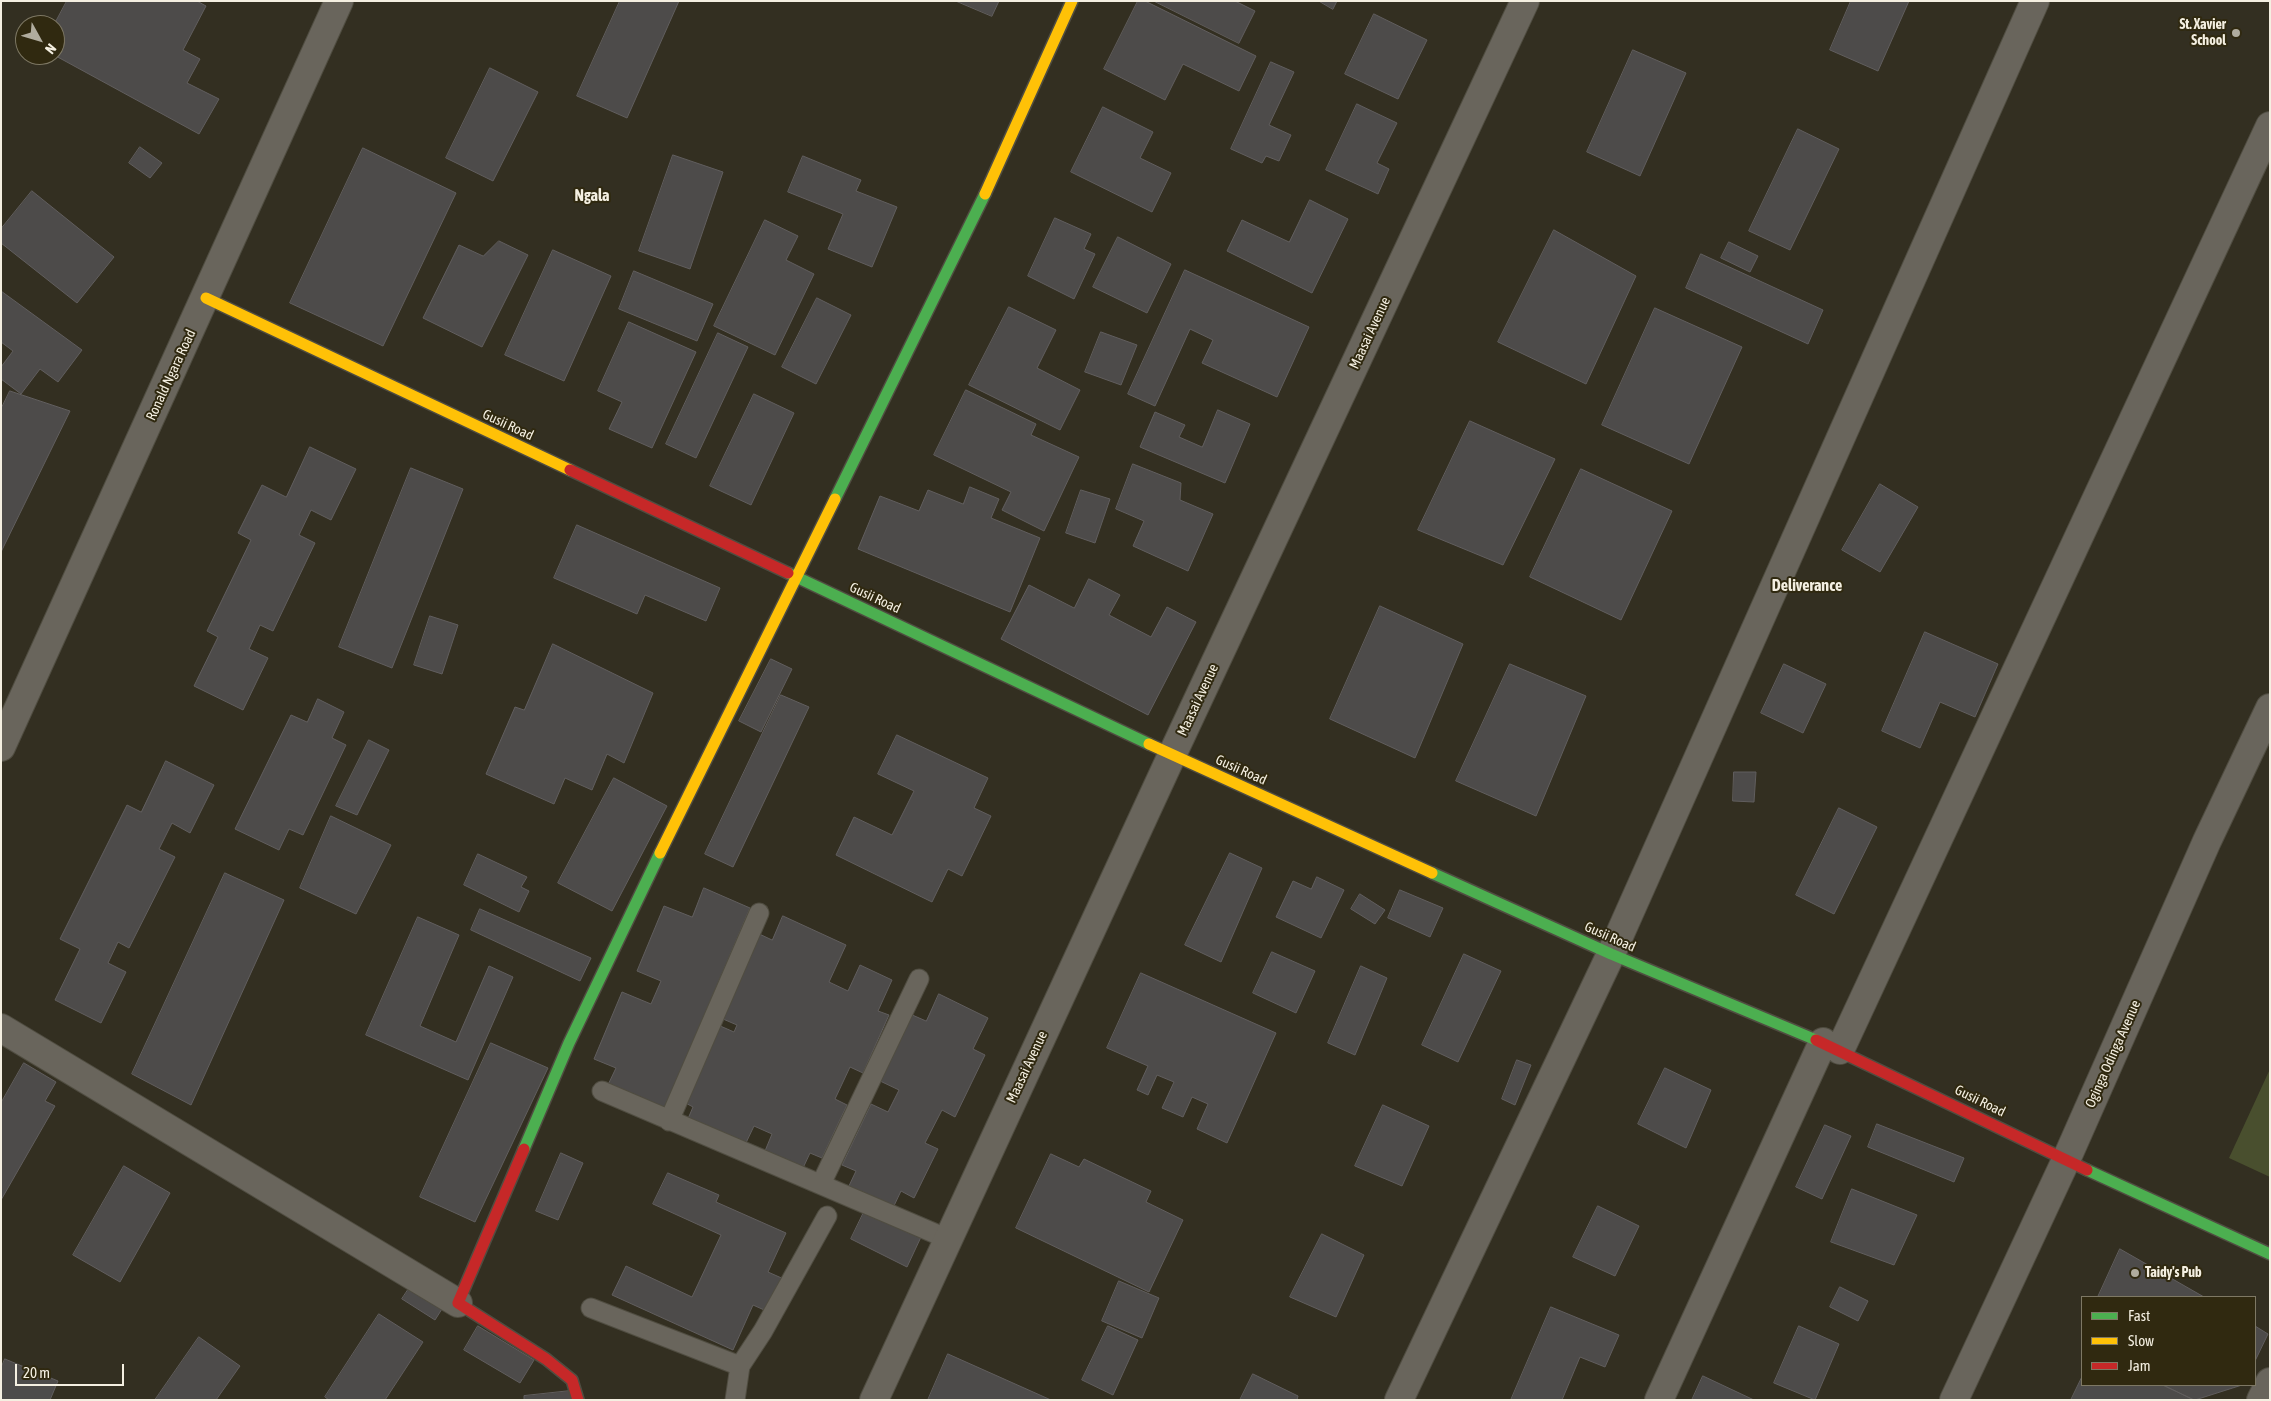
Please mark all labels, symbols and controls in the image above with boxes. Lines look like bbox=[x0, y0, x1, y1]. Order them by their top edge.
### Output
north arrow bbox=[15, 15, 65, 65]
place label: St. Xavier School bbox=[2179, 17, 2226, 49]
marker: St. Xavier School bbox=[2230, 27, 2242, 39]
text: N bbox=[42, 41, 60, 57]
district label: Ngala bbox=[574, 186, 610, 206]
street label: Maasai Avenue bbox=[1346, 294, 1394, 372]
street label: Ronald Ngara Road bbox=[143, 327, 199, 423]
street label: Gusii Road bbox=[480, 406, 536, 444]
district label: Deliverance bbox=[1772, 576, 1842, 596]
street label: Gusii Road bbox=[847, 579, 903, 617]
street label: Maasai Avenue bbox=[1174, 661, 1222, 739]
street label: Gusii Road bbox=[1213, 751, 1269, 789]
street label: Gusii Road bbox=[1582, 918, 1638, 956]
street label: Oginga Odinga Avenue bbox=[2082, 998, 2144, 1110]
street label: Maasai Avenue bbox=[1003, 1028, 1051, 1106]
street label: Gusii Road bbox=[1952, 1082, 2008, 1120]
place label: Taidy's Pub bbox=[2145, 1265, 2202, 1281]
marker: Taidy's Pub bbox=[2129, 1267, 2141, 1279]
legend bbox=[2081, 1296, 2256, 1386]
text: Fast bbox=[2128, 1307, 2150, 1324]
text: Slow bbox=[2128, 1332, 2154, 1349]
scale bar bbox=[18, 1354, 126, 1386]
text: Jam bbox=[2128, 1357, 2151, 1374]
text: 20 m bbox=[23, 1364, 50, 1381]

